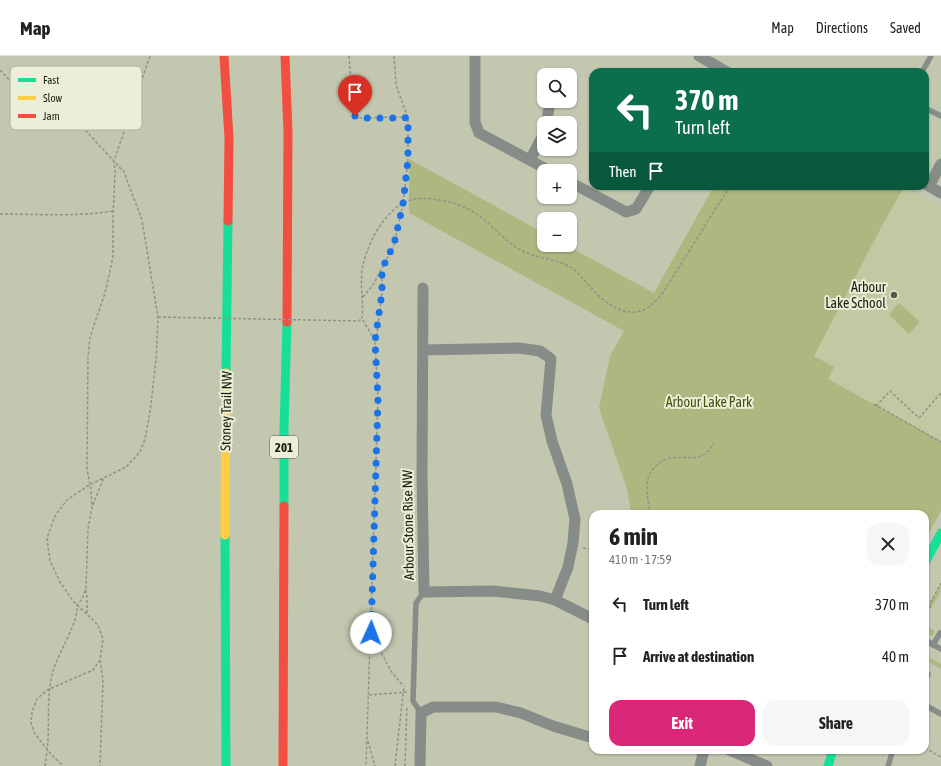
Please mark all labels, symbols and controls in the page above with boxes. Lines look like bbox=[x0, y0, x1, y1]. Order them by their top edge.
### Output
text: Map bbox=[20, 17, 51, 39]
text: Map bbox=[771, 20, 794, 36]
text: Directions bbox=[816, 20, 868, 36]
text: Saved bbox=[890, 20, 921, 36]
legend bbox=[10, 66, 142, 130]
map controls bbox=[537, 68, 577, 252]
button: search bbox=[537, 68, 577, 108]
text: Fast bbox=[43, 74, 59, 86]
pin bbox=[338, 75, 372, 116]
icon: arrive bbox=[344, 81, 366, 103]
icon: left bbox=[609, 84, 661, 136]
text: 370 m bbox=[675, 84, 738, 116]
text: Slow bbox=[43, 92, 62, 104]
text: Jam bbox=[43, 110, 60, 122]
button: layers bbox=[537, 116, 577, 156]
text: Turn left bbox=[675, 117, 730, 138]
icon: arrive bbox=[645, 160, 667, 182]
text: Then bbox=[609, 163, 637, 180]
button: + bbox=[537, 164, 577, 204]
button: − bbox=[537, 212, 577, 252]
place label: Arbour Lake School bbox=[825, 279, 887, 311]
marker: Arbour Lake School bbox=[889, 290, 899, 300]
street label: Stoney Trail NW bbox=[217, 370, 235, 451]
park label: Arbour Lake Park bbox=[666, 394, 752, 410]
road number: 201 bbox=[270, 436, 298, 458]
street label: Arbour Stone Rise NW bbox=[399, 469, 417, 580]
text: 6 min bbox=[609, 523, 658, 550]
button: close bbox=[867, 523, 909, 565]
text: 410 m · 17:59 bbox=[609, 552, 672, 567]
icon: left bbox=[609, 593, 631, 615]
text: Turn left bbox=[643, 596, 689, 613]
text: 370 m bbox=[875, 596, 909, 613]
position arrow bbox=[350, 612, 392, 654]
icon: arrive bbox=[609, 645, 631, 667]
text: Arrive at destination bbox=[643, 648, 754, 665]
text: 40 m bbox=[882, 648, 909, 665]
button: Exit bbox=[609, 700, 755, 746]
button: Share bbox=[763, 700, 909, 746]

